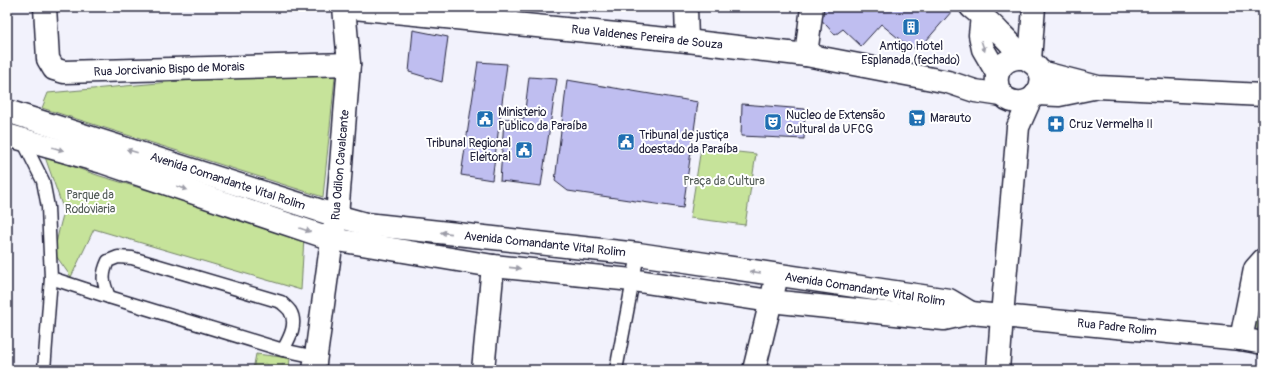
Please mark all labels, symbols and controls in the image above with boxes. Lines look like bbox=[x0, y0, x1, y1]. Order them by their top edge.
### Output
building icon: Antigo Hotel Esplanada (fechado) bbox=[901, 17, 921, 37]
street label: Rua Valdenes Pereira de Souza bbox=[571, 22, 724, 53]
place label: Antigo Hotel Esplanada (fechado) bbox=[861, 39, 961, 68]
one-way arrow bbox=[981, 40, 987, 52]
street label: Rua Jorcivanio Bispo de Morais bbox=[93, 59, 245, 80]
place label: Ministerio Publico da Paraíba bbox=[498, 105, 588, 134]
place label: Nucleo de Extensão Cultural da UFCG bbox=[786, 108, 886, 137]
supermarket icon: Marauto bbox=[907, 108, 927, 128]
street label: Rua Odilon Cavalcante bbox=[328, 109, 353, 221]
public building icon: Ministerio Publico da Paraíba bbox=[475, 109, 495, 129]
place label: Marauto bbox=[930, 111, 972, 126]
theatre icon: Nucleo de Extensão Cultural da UFCG bbox=[763, 112, 783, 132]
pharmacy icon: Cruz Vermelha II bbox=[1046, 114, 1066, 134]
place label: Cruz Vermelha II bbox=[1069, 117, 1153, 132]
place label: Tribunal de justiça doestado da Paraíba bbox=[639, 128, 738, 157]
public building icon: Tribunal de justiça doestado da Paraíba bbox=[616, 132, 636, 152]
place label: Tribunal Regional Eleitoral bbox=[426, 136, 511, 165]
public building icon: Tribunal Regional Eleitoral bbox=[514, 140, 534, 160]
one-way arrow bbox=[52, 146, 64, 152]
one-way arrow bbox=[125, 148, 137, 154]
street label: Avenida Comandante Vital Rolim bbox=[148, 149, 308, 214]
park label: Praça da Cultura bbox=[683, 174, 765, 189]
one-way arrow bbox=[176, 186, 188, 192]
park label: Parque da Rodoviaria bbox=[65, 188, 116, 217]
one-way arrow bbox=[300, 227, 312, 233]
one-way arrow bbox=[440, 229, 452, 236]
street label: Avenida Comandante Vital Rolim bbox=[463, 229, 627, 260]
one-way arrow bbox=[509, 265, 521, 271]
one-way arrow bbox=[749, 269, 762, 275]
street label: Avenida Comandante Vital Rolim bbox=[784, 269, 947, 310]
street label: Rua Padre Rolim bbox=[1076, 316, 1158, 339]

